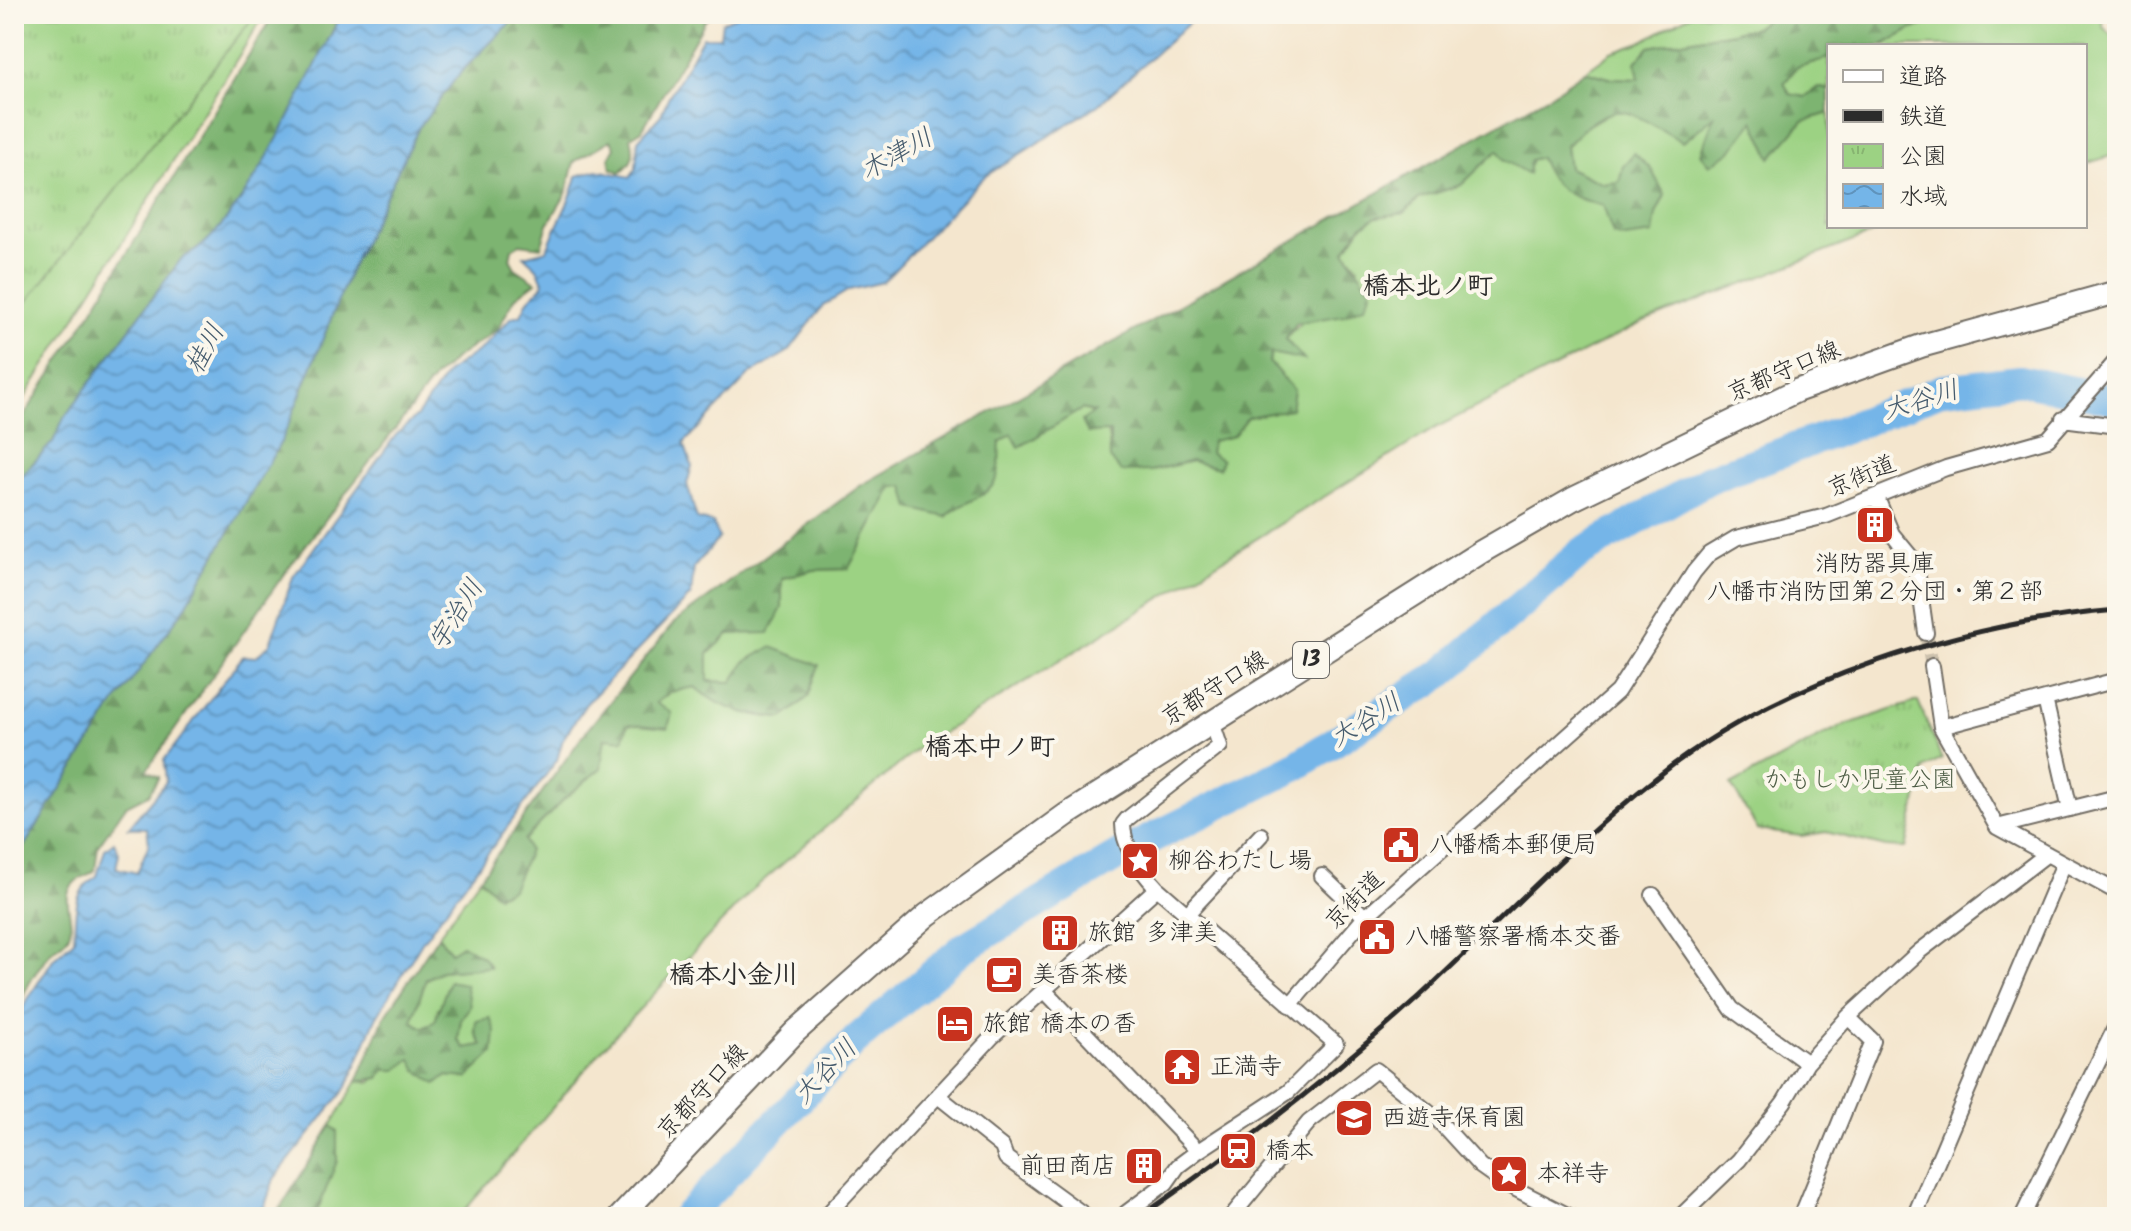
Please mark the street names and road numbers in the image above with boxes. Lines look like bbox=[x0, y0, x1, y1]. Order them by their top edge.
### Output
street label: 京都守口線 bbox=[1721, 331, 1847, 413]
street label: 京街道 bbox=[1821, 445, 1903, 509]
street label: 京都守口線 bbox=[1154, 641, 1276, 737]
road number: 13 bbox=[1293, 642, 1329, 678]
street label: 京街道 bbox=[1316, 862, 1394, 940]
street label: 京都守口線 bbox=[648, 1035, 758, 1149]

